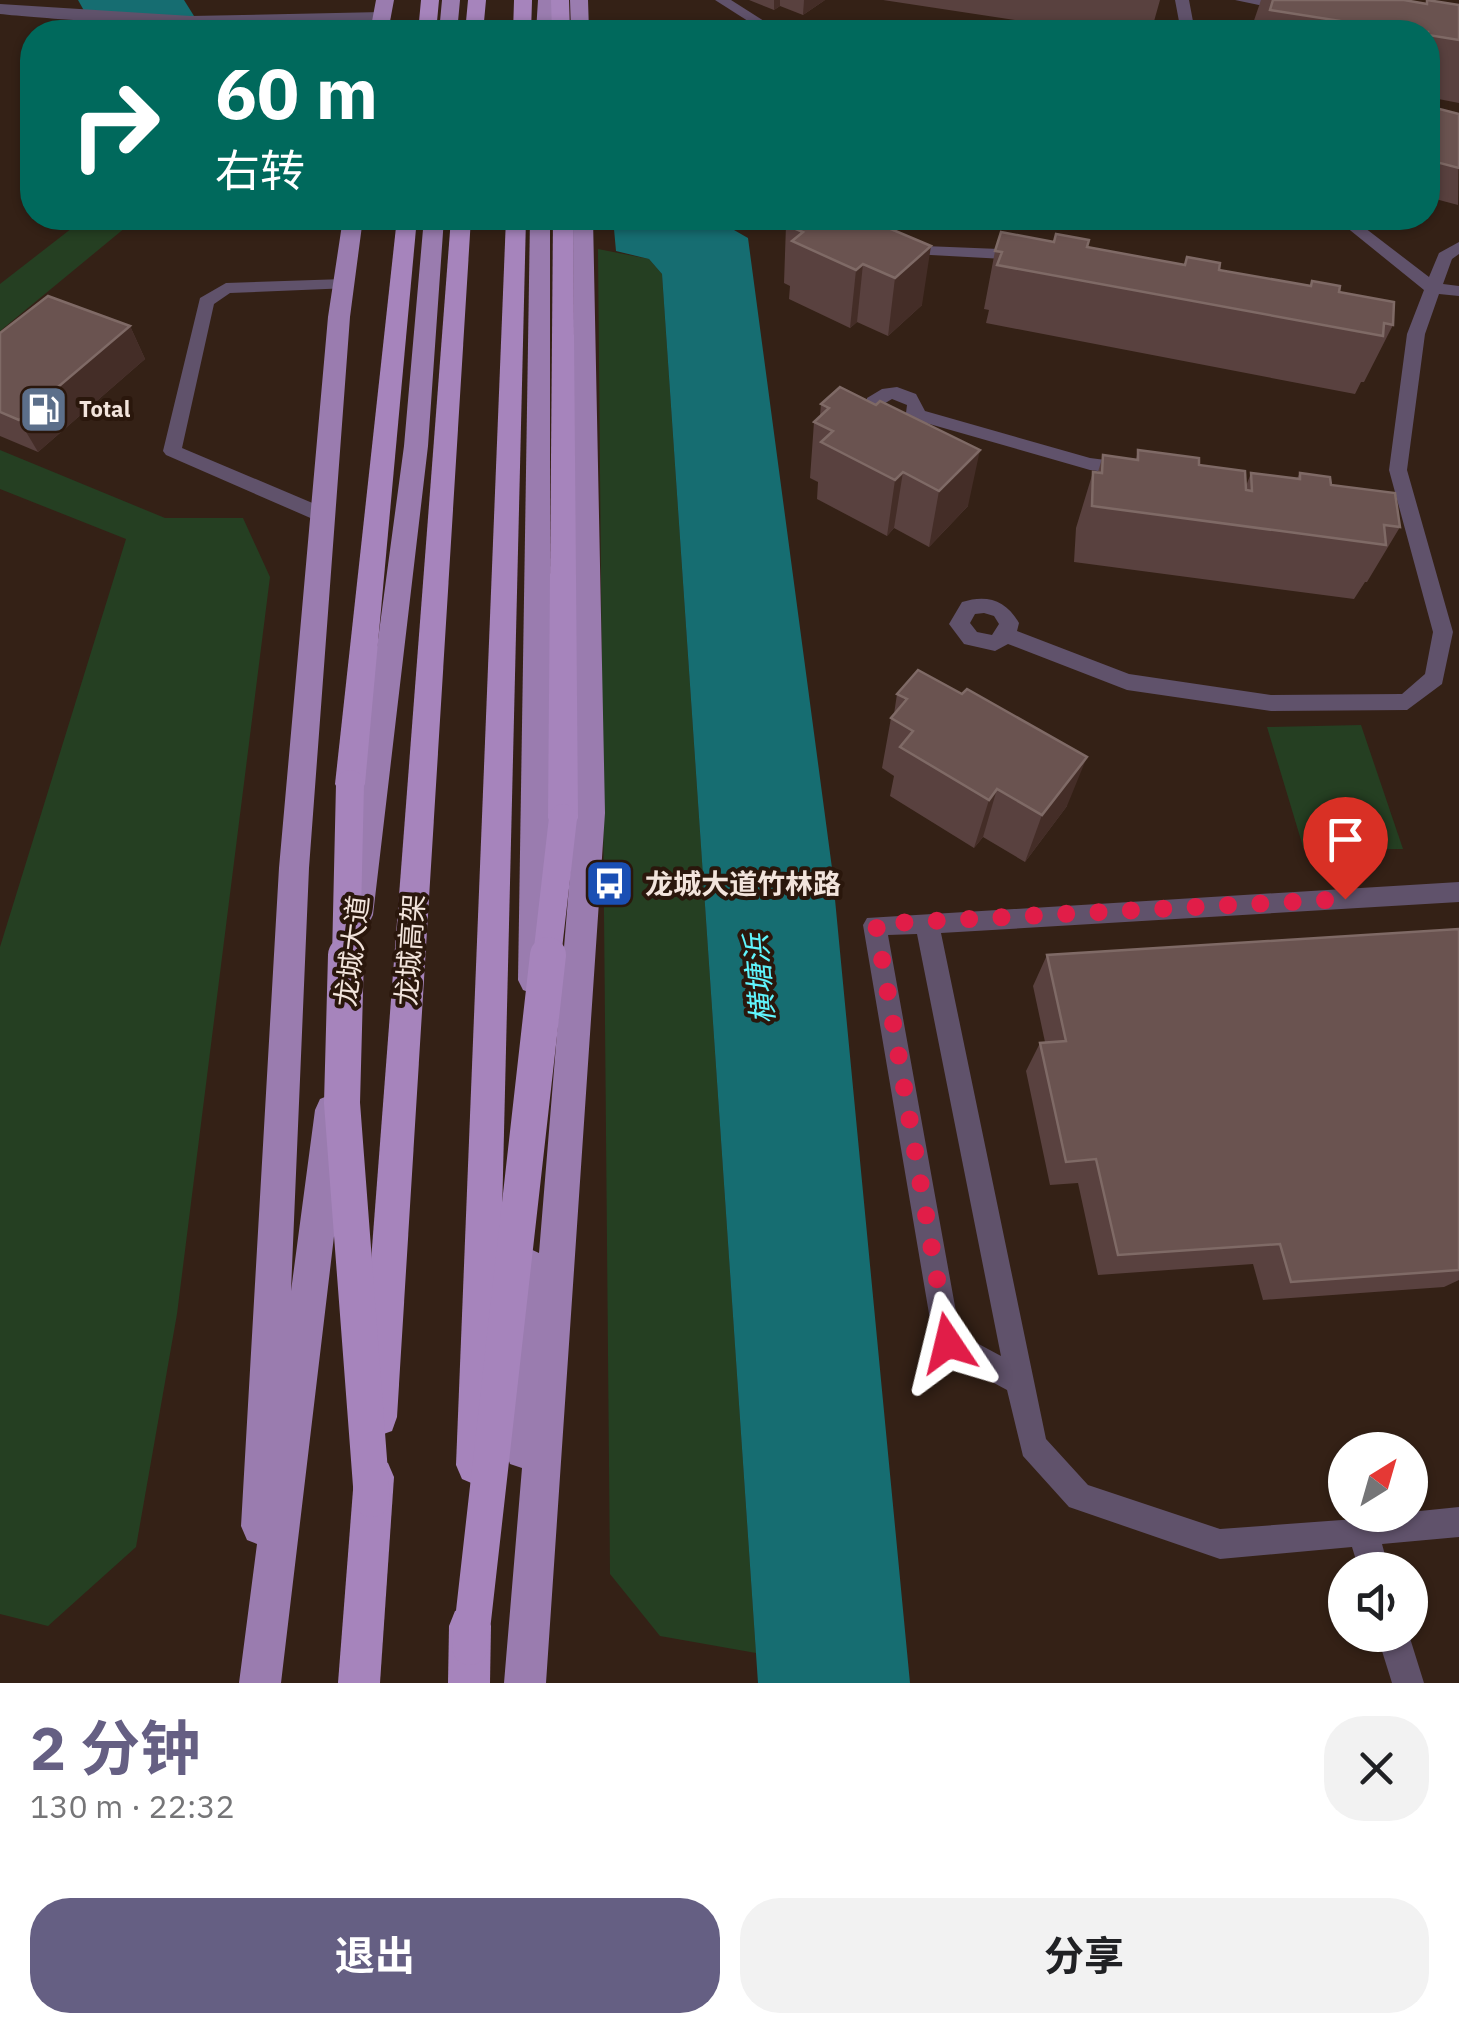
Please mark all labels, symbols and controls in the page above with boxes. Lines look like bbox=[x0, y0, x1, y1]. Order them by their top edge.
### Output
text: 60 m bbox=[215, 47, 378, 138]
icon: right bbox=[50, 60, 180, 190]
text: 右转 bbox=[215, 141, 305, 199]
fuel station icon: Total bbox=[18, 383, 70, 435]
place label: Total bbox=[79, 394, 131, 423]
pin bbox=[1303, 797, 1388, 900]
icon: arrive bbox=[1318, 812, 1373, 867]
bus stop icon: 龙城大道竹林路 bbox=[584, 858, 636, 910]
place label: 龙城大道竹林路 bbox=[645, 865, 841, 902]
street label: 龙城大道 bbox=[326, 893, 377, 1009]
street label: 龙城高架 bbox=[387, 893, 432, 1007]
water label: 横塘浜 bbox=[735, 930, 782, 1026]
position arrow bbox=[896, 1291, 1000, 1395]
north arrow bbox=[1328, 1432, 1428, 1532]
map controls bbox=[1328, 1432, 1428, 1652]
button: sound bbox=[1328, 1552, 1428, 1652]
text: 2 分钟 bbox=[30, 1708, 200, 1787]
button: close bbox=[1324, 1716, 1429, 1821]
text: 130 m · 22:32 bbox=[30, 1785, 235, 1827]
button: 退出 bbox=[30, 1898, 720, 2013]
button: 分享 bbox=[740, 1898, 1429, 2013]

